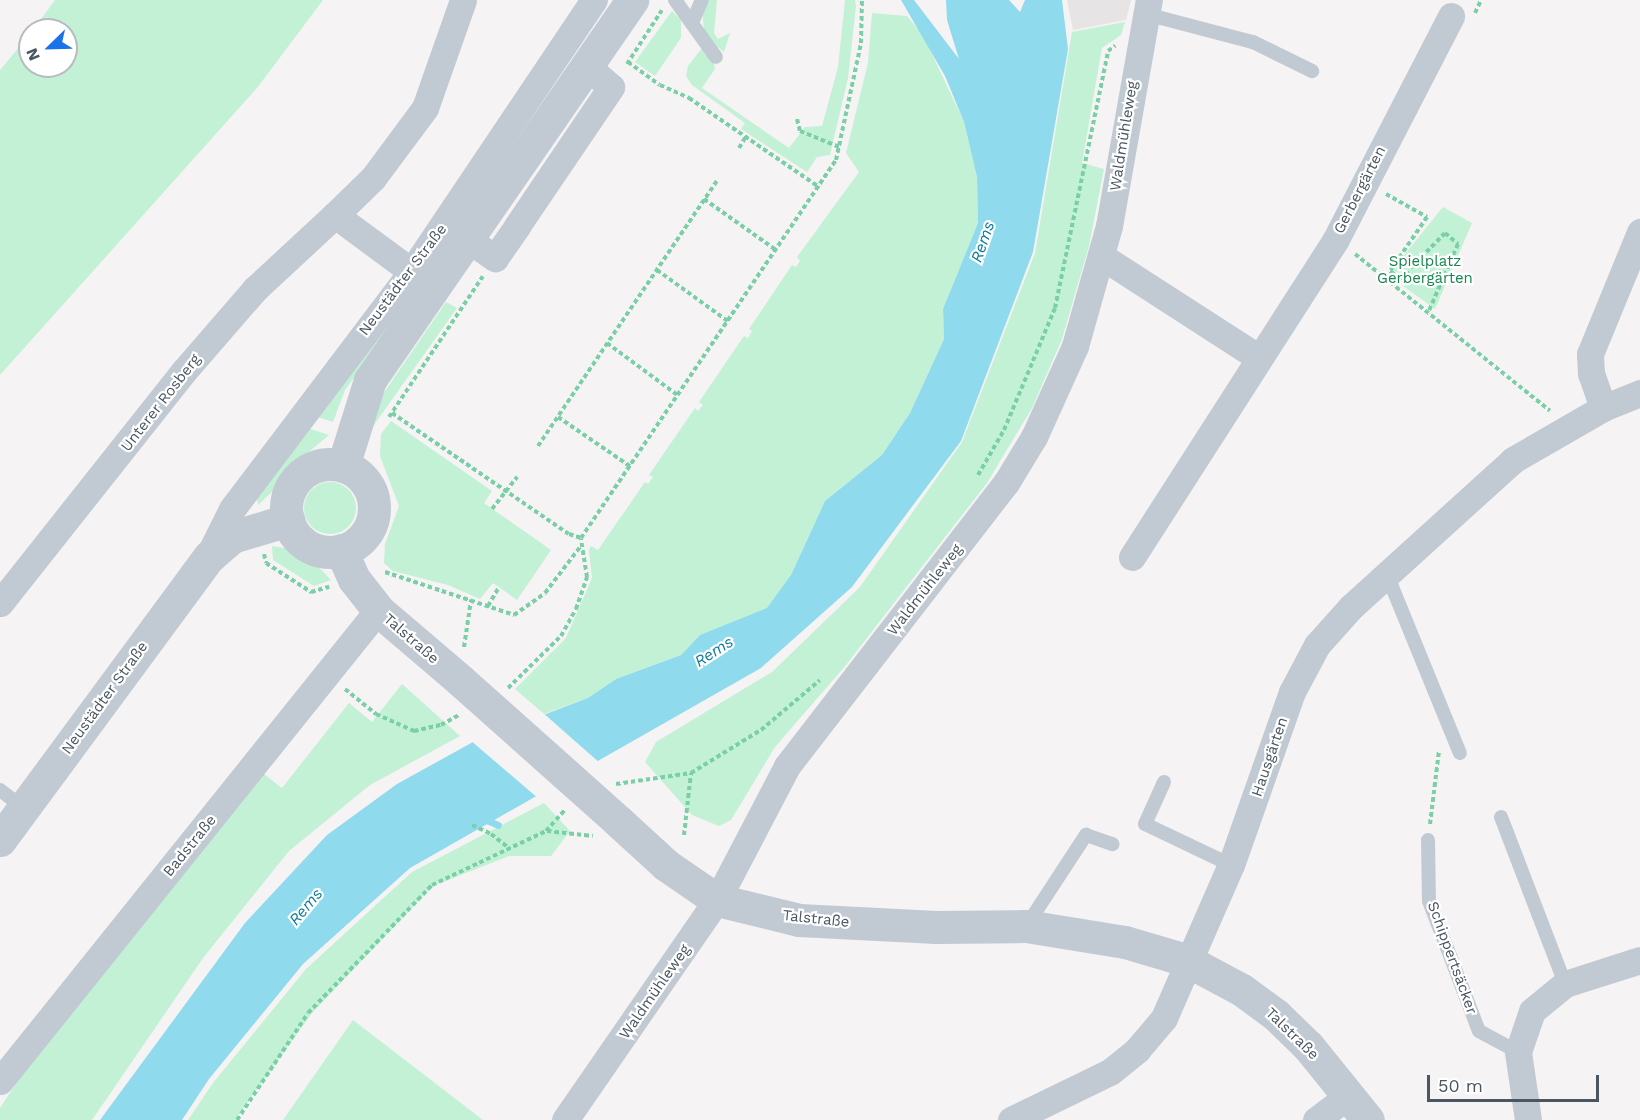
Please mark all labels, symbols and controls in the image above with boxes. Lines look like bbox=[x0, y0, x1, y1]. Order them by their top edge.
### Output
north arrow bbox=[18, 18, 78, 78]
text: N bbox=[22, 45, 44, 64]
street label: Waldmühleweg bbox=[1106, 80, 1142, 192]
street label: Gerbergärten bbox=[1330, 143, 1390, 237]
water label: Rems bbox=[967, 219, 999, 265]
street label: Neustädter Straße bbox=[355, 221, 451, 339]
park label: Spielplatz Gerbergärten bbox=[1377, 252, 1473, 287]
street label: Unterer Rosberg bbox=[117, 351, 205, 455]
street label: Waldmühleweg bbox=[884, 541, 966, 639]
street label: Talstraße bbox=[380, 610, 442, 668]
water label: Rems bbox=[691, 632, 737, 672]
street label: Neustädter Straße bbox=[58, 638, 152, 758]
street label: Hausgärten bbox=[1248, 715, 1292, 799]
street label: Badstraße bbox=[160, 812, 220, 880]
water label: Rems bbox=[285, 885, 327, 929]
street label: Schippertsäcker bbox=[1423, 899, 1481, 1017]
street label: Talstraße bbox=[782, 907, 850, 931]
street label: Waldmühleweg bbox=[616, 941, 694, 1043]
street label: Talstraße bbox=[1262, 1004, 1322, 1064]
scale bar bbox=[1430, 1063, 1602, 1101]
text: 50 m bbox=[1438, 1075, 1483, 1096]

